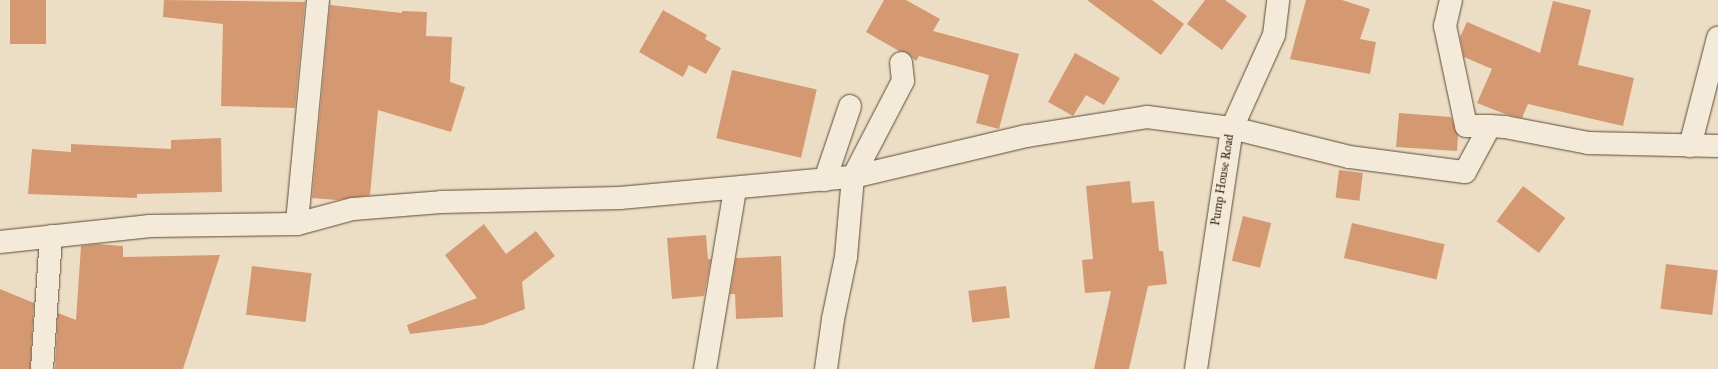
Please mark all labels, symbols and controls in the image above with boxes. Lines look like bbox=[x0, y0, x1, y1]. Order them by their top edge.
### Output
street label: Pump House Road bbox=[1209, 133, 1237, 227]

